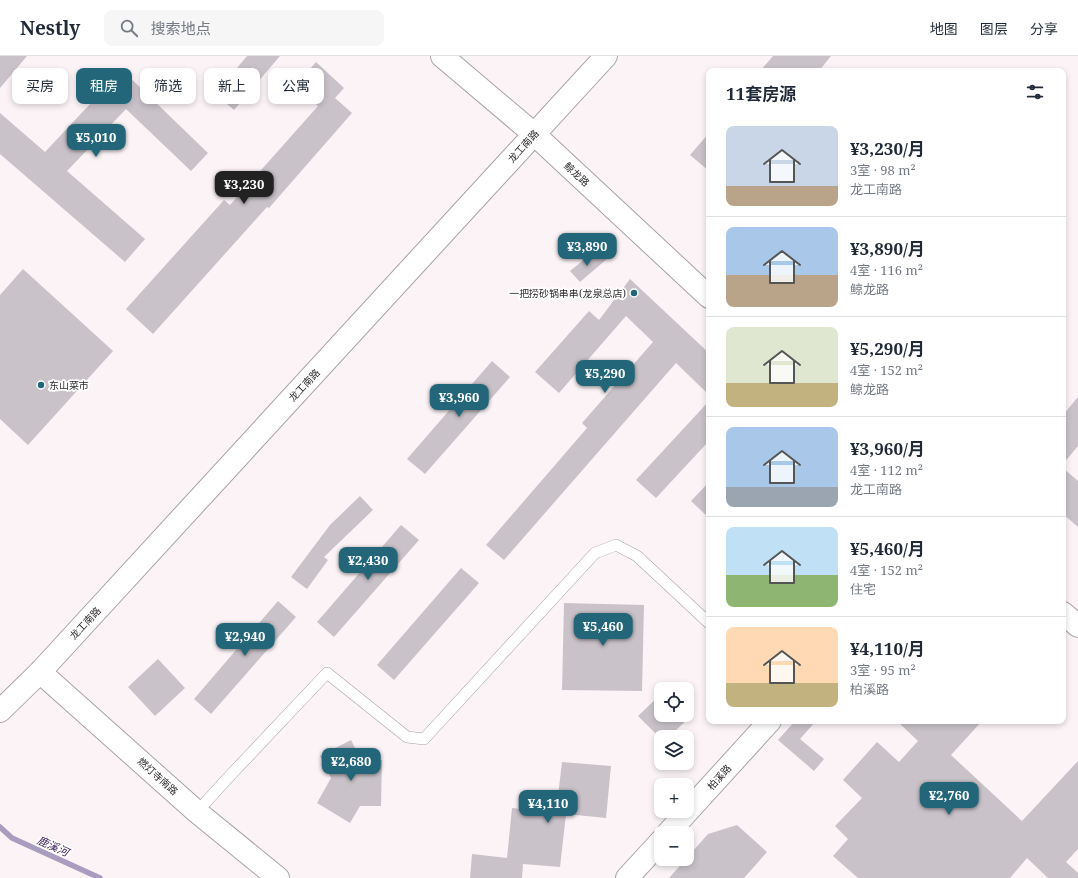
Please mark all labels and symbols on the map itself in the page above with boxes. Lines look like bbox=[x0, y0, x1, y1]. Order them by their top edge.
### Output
pin: ¥5,010 bbox=[63, 124, 129, 158]
street label: 龙工南路 bbox=[504, 126, 542, 166]
street label: 鲸龙路 bbox=[561, 159, 593, 189]
pin: ¥3,230 bbox=[211, 171, 277, 205]
pin: ¥3,890 bbox=[554, 233, 620, 267]
place label: 一把捞砂锅串串(龙泉总店) bbox=[509, 286, 626, 300]
marker: 一把捞砂锅串串(龙泉总店) bbox=[629, 288, 639, 298]
pin: ¥5,290 bbox=[572, 360, 638, 394]
street label: 龙工南路 bbox=[285, 366, 323, 404]
place label: 东山菜市 bbox=[49, 378, 89, 392]
marker: 东山菜市 bbox=[36, 380, 46, 390]
pin: ¥3,960 bbox=[426, 384, 492, 418]
pin: ¥2,430 bbox=[335, 547, 401, 581]
street label: 龙工南路 bbox=[66, 604, 104, 642]
pin: ¥5,460 bbox=[570, 613, 636, 647]
pin: ¥2,940 bbox=[212, 623, 278, 657]
pin: ¥2,680 bbox=[318, 748, 384, 782]
street label: 燃灯寺南路 bbox=[135, 754, 181, 798]
street label: 柏溪路 bbox=[704, 761, 734, 793]
pin: ¥2,760 bbox=[916, 782, 982, 816]
pin: ¥4,110 bbox=[515, 790, 581, 824]
water label: 鹿溪河 bbox=[35, 832, 73, 860]

